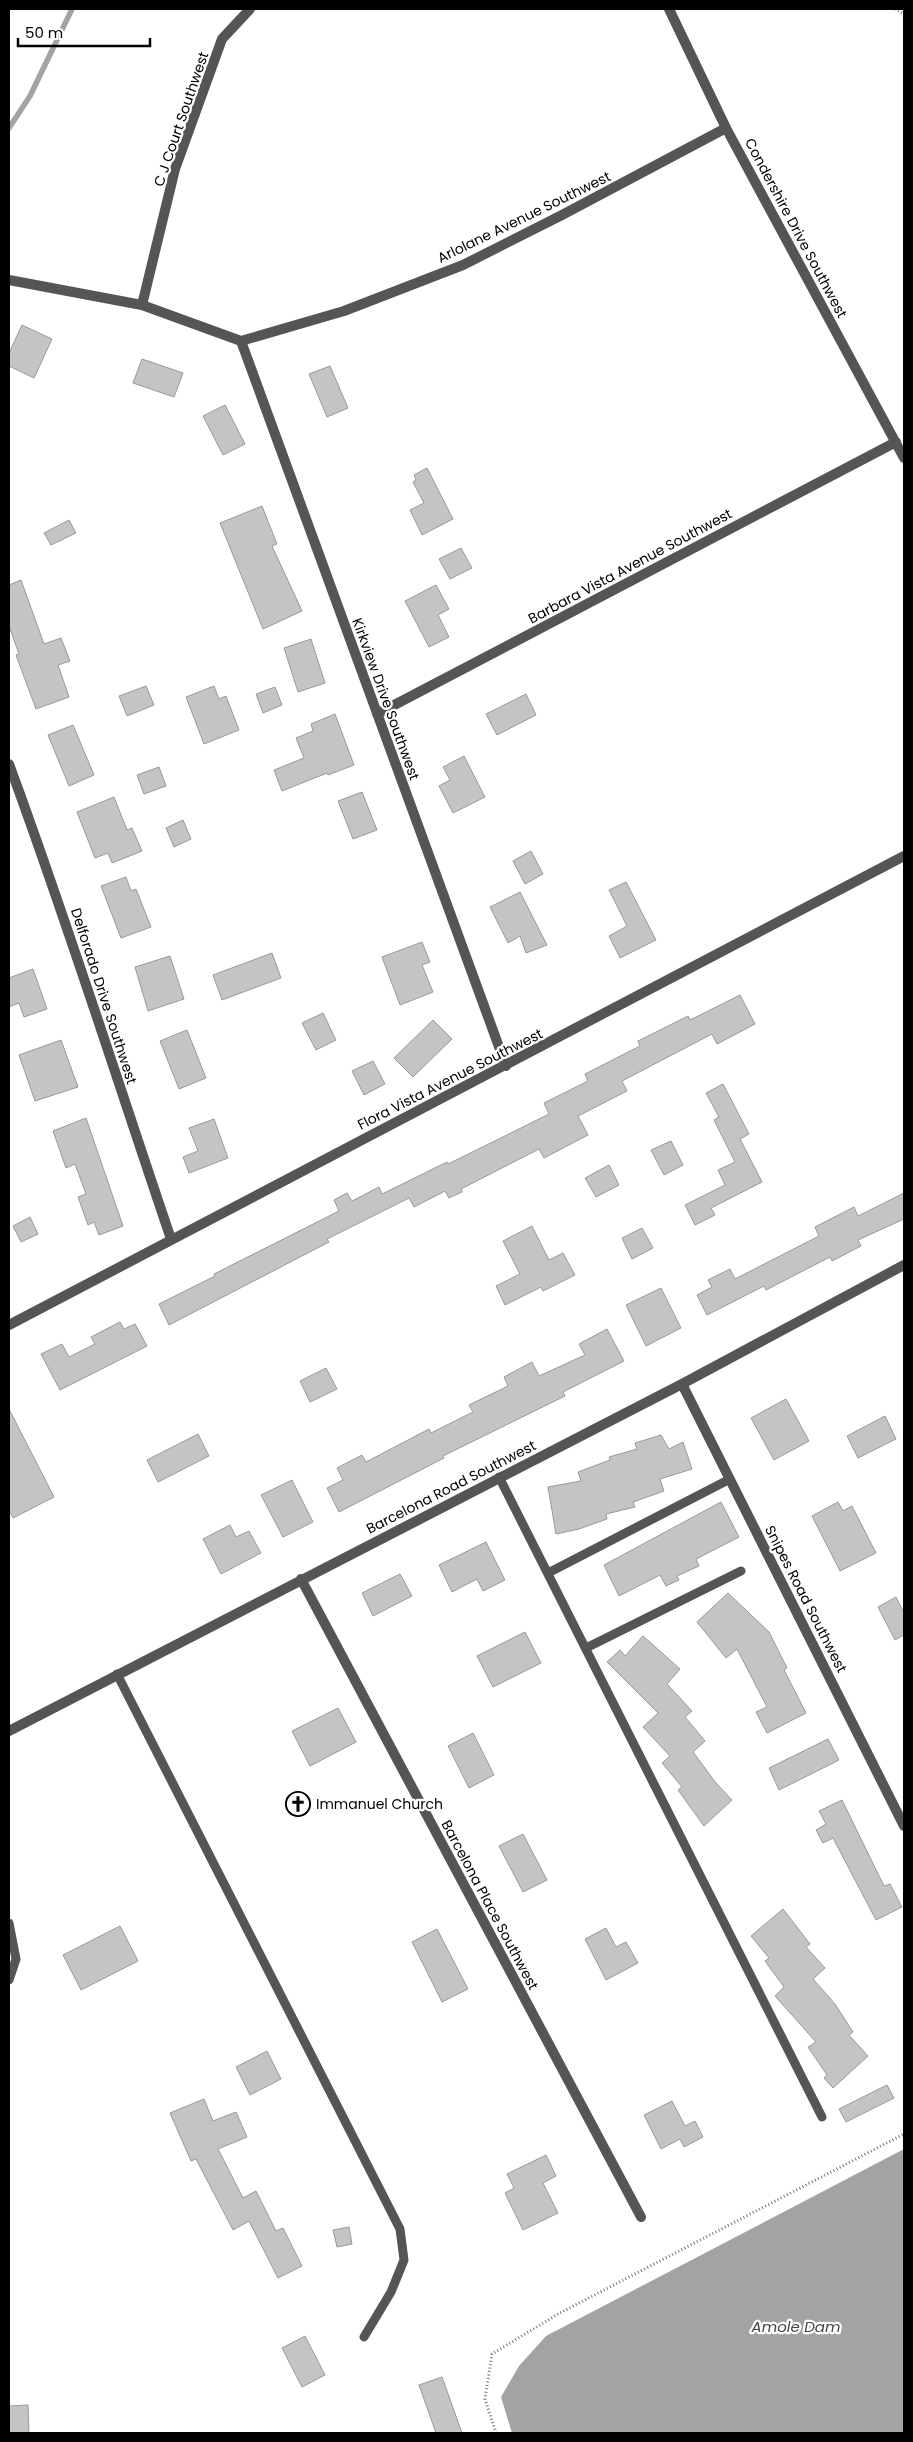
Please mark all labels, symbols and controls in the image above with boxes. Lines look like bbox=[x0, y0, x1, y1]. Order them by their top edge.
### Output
scale bar bbox=[18, 15, 150, 47]
text: 50 m bbox=[25, 22, 63, 43]
street label: C J Court Southwest bbox=[149, 49, 213, 189]
street label: Condershire Drive Southwest bbox=[740, 135, 852, 321]
street label: Arlolane Avenue Southwest bbox=[434, 166, 614, 268]
street label: Barbara Vista Avenue Southwest bbox=[525, 504, 735, 628]
street label: Kirkview Drive Southwest bbox=[347, 615, 425, 783]
street label: Delforado Drive Southwest bbox=[66, 905, 142, 1087]
street label: Flora Vista Avenue Southwest bbox=[354, 1023, 546, 1135]
street label: Barcelona Road Southwest bbox=[363, 1435, 539, 1539]
street label: Snipes Road Southwest bbox=[760, 1522, 852, 1676]
church icon: Immanuel Church bbox=[285, 1791, 311, 1817]
place label: Immanuel Church bbox=[316, 1794, 443, 1814]
street label: Barcelona Place Southwest bbox=[437, 1817, 543, 1993]
water label: Amole Dam bbox=[751, 2316, 840, 2337]

